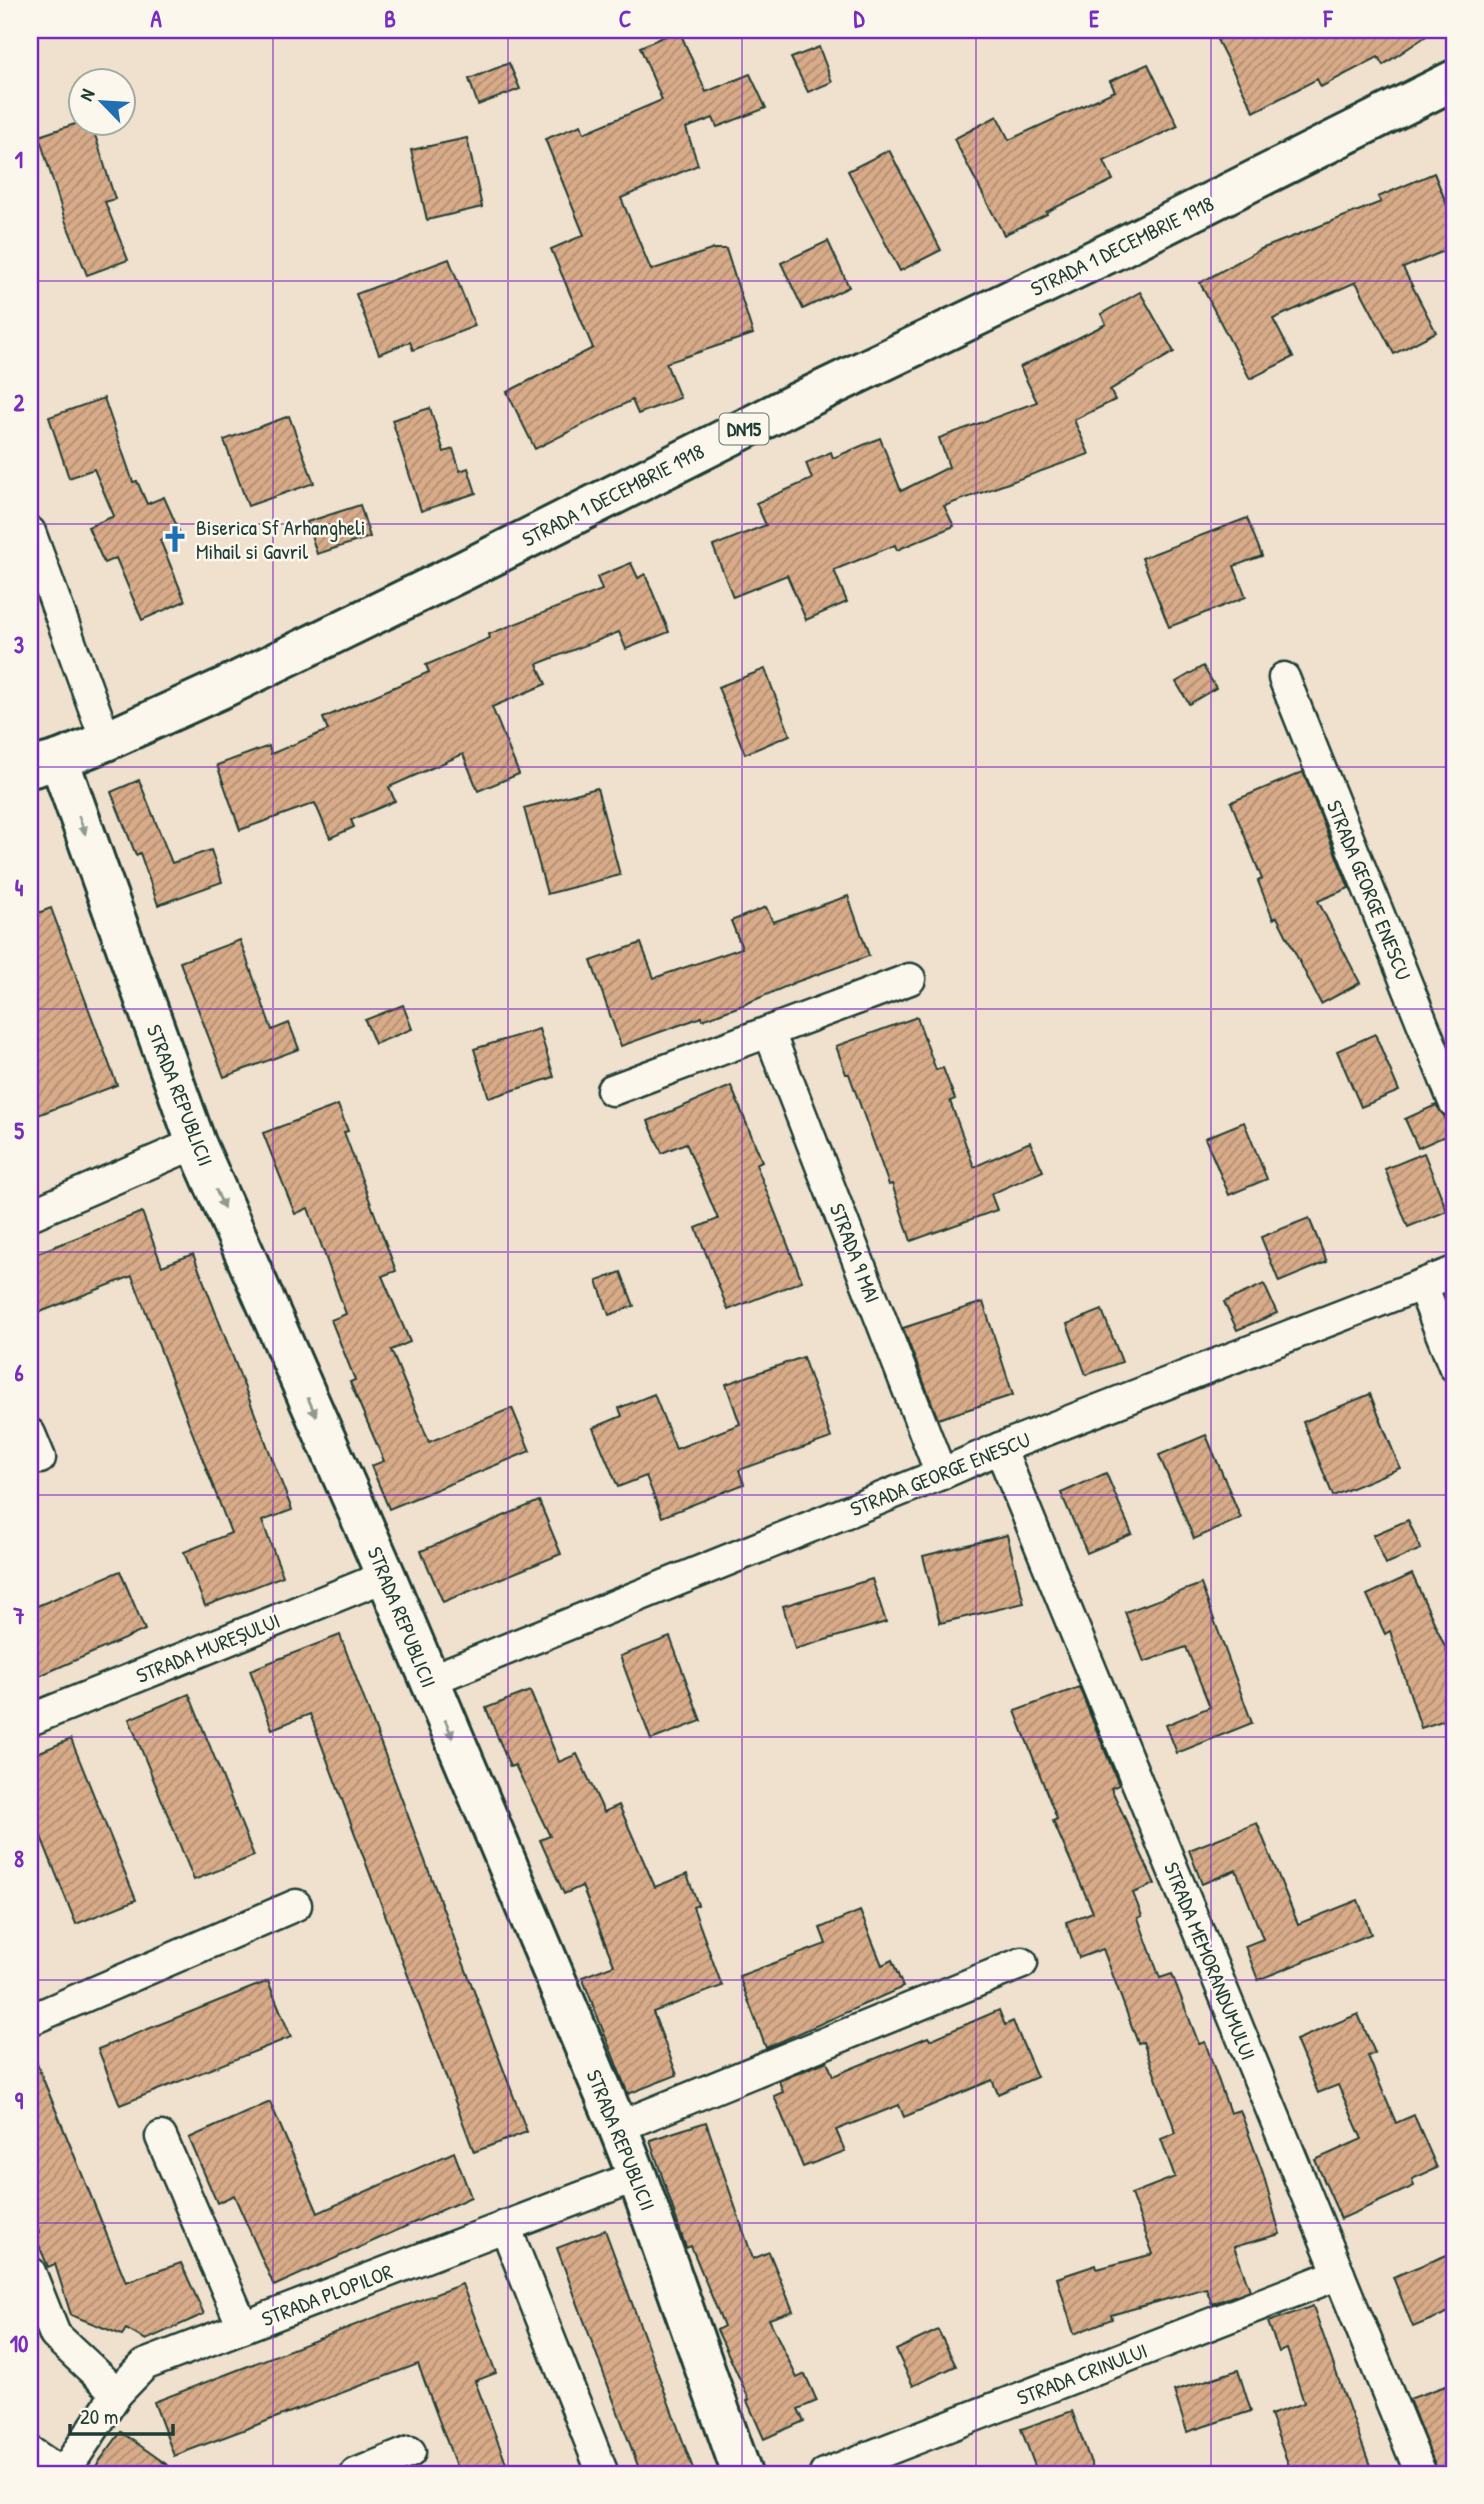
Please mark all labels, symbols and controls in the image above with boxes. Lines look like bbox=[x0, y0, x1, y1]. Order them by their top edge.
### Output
text: A bbox=[150, 3, 162, 34]
text: B bbox=[384, 3, 396, 34]
text: C bbox=[619, 3, 631, 34]
text: D bbox=[854, 3, 866, 34]
text: E bbox=[1089, 3, 1100, 34]
text: F bbox=[1323, 3, 1334, 34]
north arrow bbox=[66, 66, 136, 136]
text: N bbox=[73, 85, 101, 105]
text: 1 bbox=[15, 144, 23, 175]
street label: STRADA 1 DECEMBRIE 1918 bbox=[1026, 189, 1218, 303]
text: 2 bbox=[14, 387, 25, 418]
road number: DN15 bbox=[720, 414, 768, 444]
street label: STRADA 1 DECEMBRIE 1918 bbox=[517, 437, 709, 553]
place label: Biserica Sf Arhangheli Mihail si Gavril bbox=[196, 513, 366, 566]
church icon: Biserica Sf Arhangheli Mihail si Gavril bbox=[160, 524, 190, 554]
text: 3 bbox=[14, 629, 24, 660]
street label: STRADA GEORGE ENESCU bbox=[1320, 796, 1418, 984]
one-way arrow bbox=[77, 814, 88, 835]
text: 4 bbox=[15, 872, 24, 903]
street label: STRADA REPUBLICII bbox=[140, 1020, 220, 1170]
text: 5 bbox=[14, 1115, 24, 1146]
one-way arrow bbox=[215, 1188, 226, 1209]
street label: STRADA 9 MAI bbox=[823, 1199, 887, 1307]
text: 6 bbox=[14, 1357, 24, 1388]
one-way arrow bbox=[306, 1397, 318, 1417]
street label: STRADA GEORGE ENESCU bbox=[846, 1425, 1034, 1523]
street label: STRADA REPUBLICII bbox=[361, 1542, 443, 1692]
text: 7 bbox=[12, 1600, 25, 1631]
street label: STRADA MUREȘULUI bbox=[132, 1606, 284, 1690]
one-way arrow bbox=[443, 1719, 454, 1740]
text: 8 bbox=[14, 1843, 24, 1874]
street label: STRADA MEMORANDUMULUI bbox=[1157, 1858, 1263, 2064]
street label: STRADA REPUBLICII bbox=[580, 2065, 662, 2215]
text: 9 bbox=[15, 2085, 24, 2116]
street label: STRADA PLOPILOR bbox=[257, 2257, 397, 2333]
text: 10 bbox=[10, 2328, 28, 2359]
street label: STRADA CRINULUI bbox=[1013, 2336, 1151, 2412]
scale bar bbox=[70, 2392, 173, 2436]
text: 20 m bbox=[80, 2402, 118, 2431]

